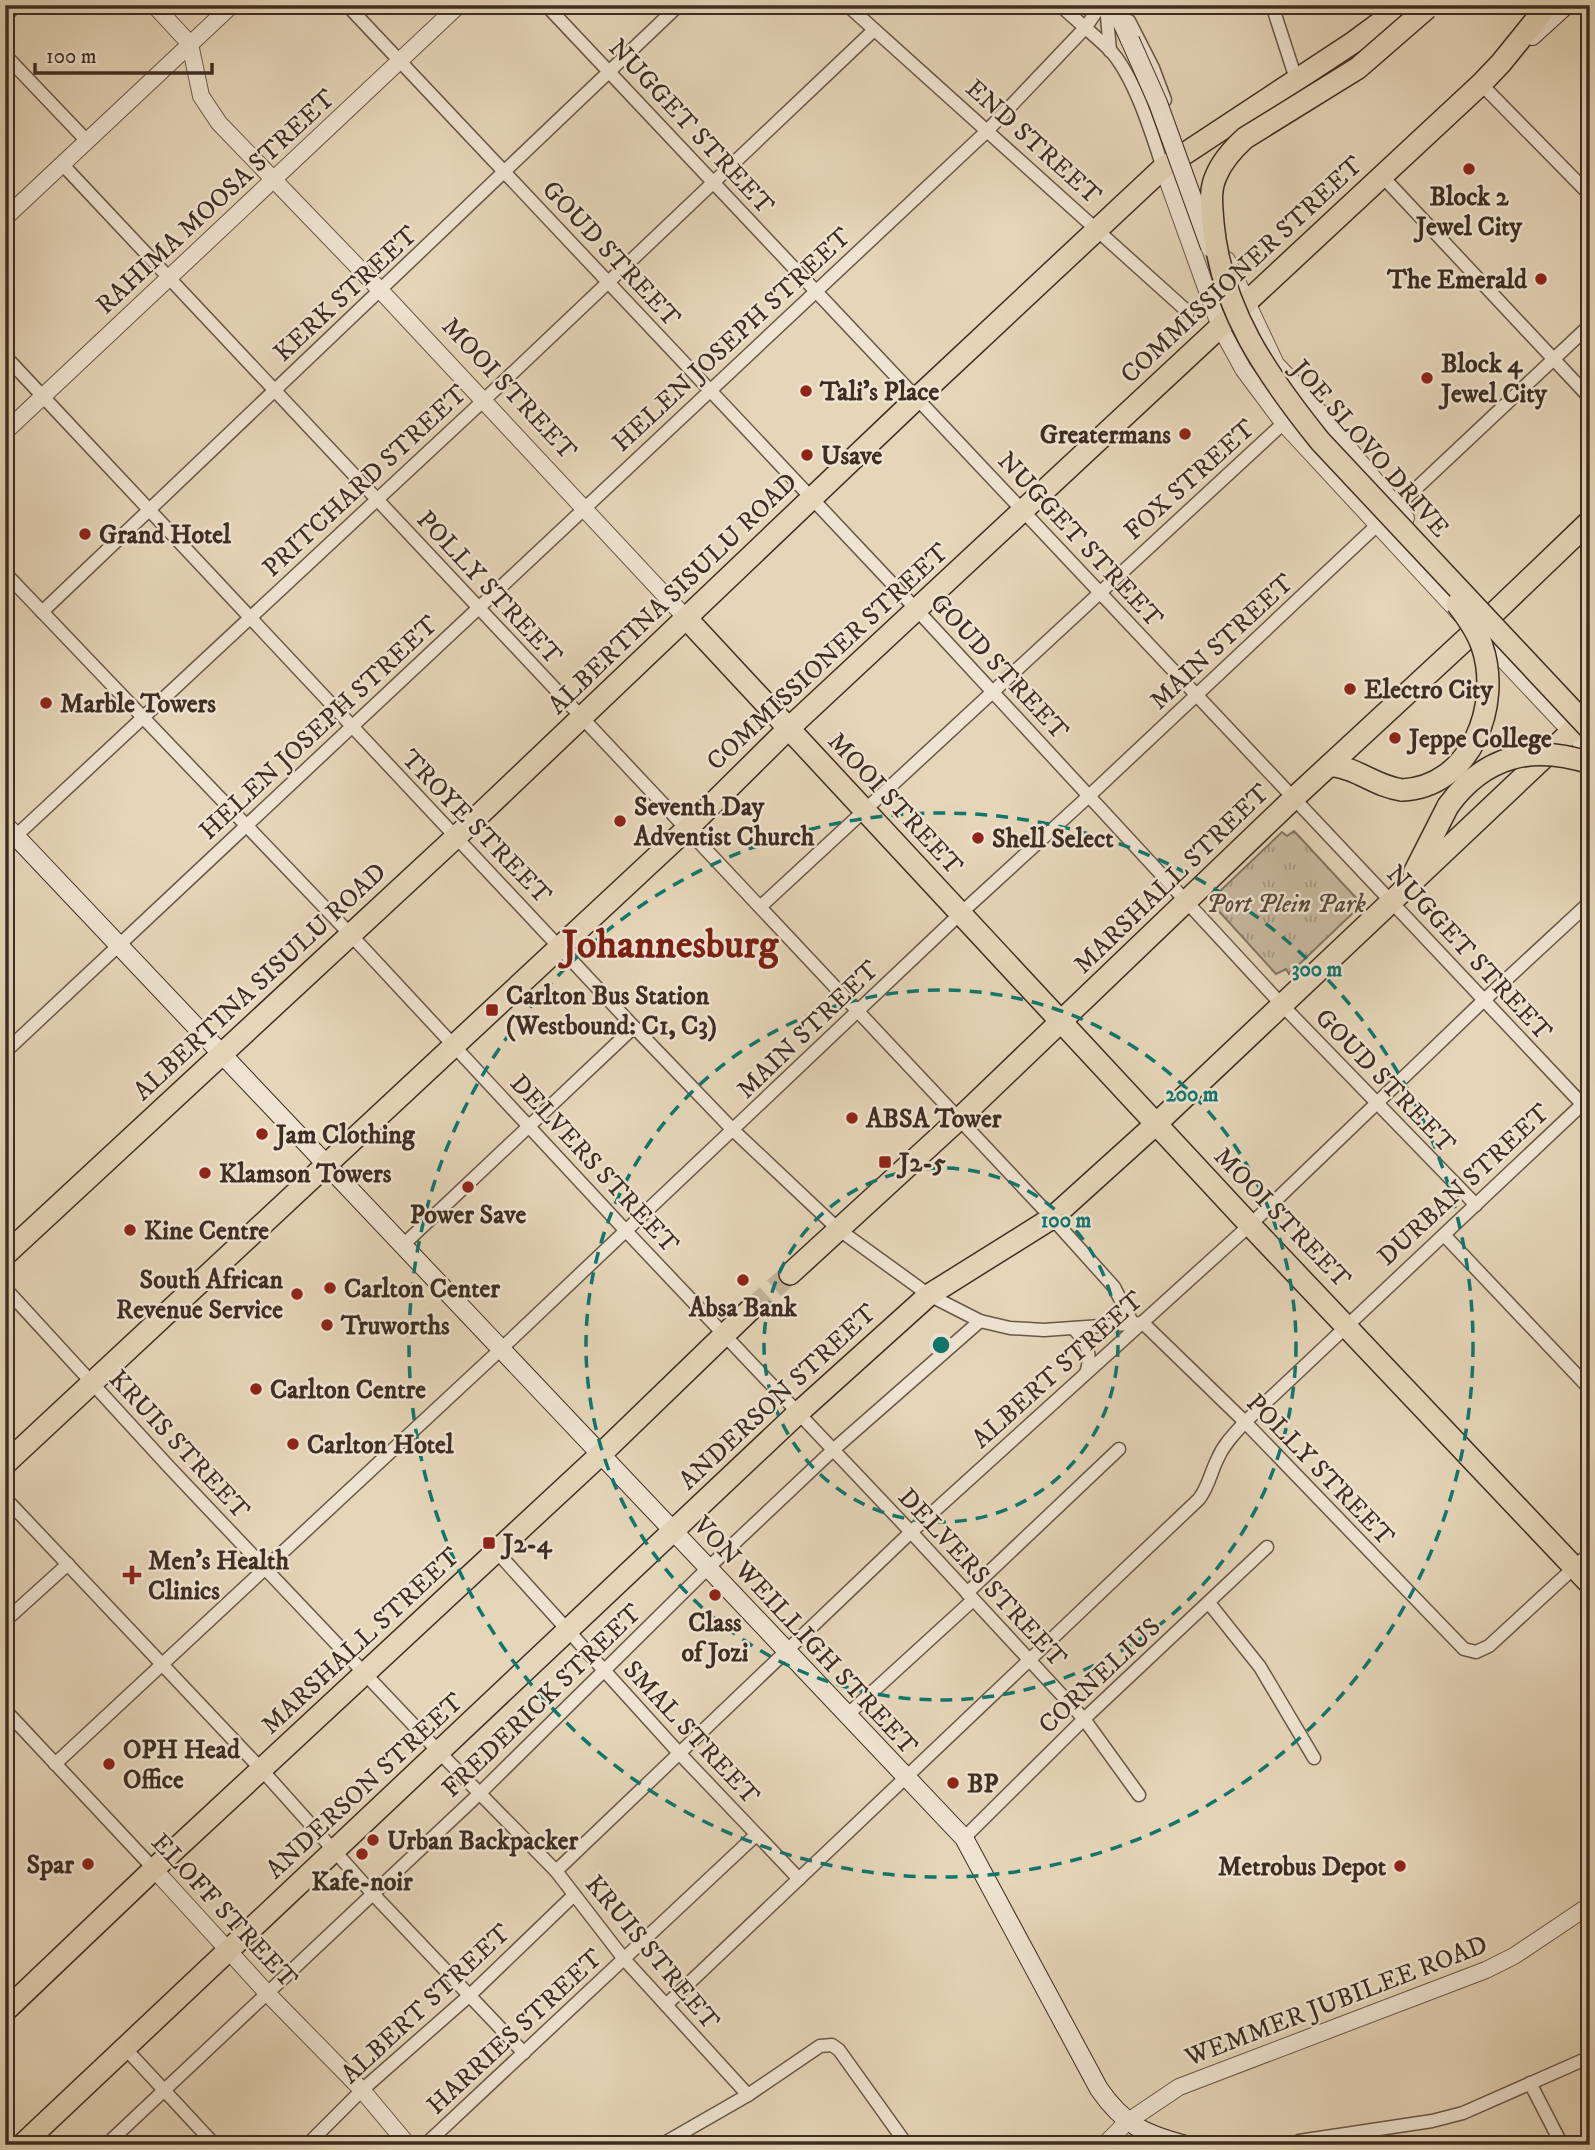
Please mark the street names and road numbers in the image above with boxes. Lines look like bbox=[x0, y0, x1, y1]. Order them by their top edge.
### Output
street label: NUGGET STREET bbox=[601, 32, 781, 222]
street label: END STREET bbox=[958, 72, 1108, 212]
street label: RAHIMA MOOSA STREET bbox=[89, 82, 343, 322]
street label: COMMISSIONER STREET bbox=[1114, 149, 1370, 391]
street label: GOUD STREET bbox=[534, 174, 688, 334]
street label: KERK STREET bbox=[267, 219, 425, 369]
street label: HELEN JOSEPH STREET bbox=[606, 221, 859, 459]
street label: MOOI STREET bbox=[434, 311, 584, 468]
street label: JOE SLOVO DRIVE bbox=[1282, 352, 1456, 545]
street label: PRITCHARD STREET bbox=[256, 377, 474, 585]
street label: FOX STREET bbox=[1117, 412, 1263, 548]
street label: NUGGET STREET bbox=[990, 445, 1170, 635]
street label: ALBERTINA SISULU ROAD bbox=[541, 466, 805, 722]
street label: POLLY STREET bbox=[409, 504, 569, 672]
street label: COMMISSIONER STREET bbox=[700, 536, 956, 778]
street label: MAIN STREET bbox=[1143, 567, 1301, 717]
street label: GOUD STREET bbox=[922, 587, 1076, 747]
street label: HELEN JOSEPH STREET bbox=[193, 609, 446, 847]
street label: MOOI STREET bbox=[820, 726, 970, 883]
street label: TROYE STREET bbox=[394, 743, 558, 912]
street label: MARSHALL STREET bbox=[1067, 777, 1277, 981]
street label: ALBERTINA SISULU ROAD bbox=[127, 856, 393, 1108]
street label: NUGGET STREET bbox=[1379, 858, 1559, 1048]
street label: MAIN STREET bbox=[730, 954, 886, 1106]
street label: GOUD STREET bbox=[1308, 1002, 1463, 1161]
street label: DELVERS STREET bbox=[502, 1068, 686, 1261]
street label: DURBAN STREET bbox=[1371, 1097, 1557, 1273]
street label: MOOI STREET bbox=[1206, 1141, 1358, 1296]
street label: ALBERT STREET bbox=[965, 1284, 1151, 1456]
street label: ANDERSON STREET bbox=[672, 1297, 884, 1497]
street label: KRUIS STREET bbox=[101, 1363, 257, 1527]
street label: POLLY STREET bbox=[1239, 1387, 1401, 1553]
street label: DELVERS STREET bbox=[890, 1482, 1074, 1675]
street label: VON WEILLIGH STREET bbox=[685, 1509, 924, 1763]
street label: MARSHALL STREET bbox=[255, 1540, 468, 1742]
street label: FREDERICK STREET bbox=[435, 1597, 649, 1805]
street label: CORNELIUS bbox=[1032, 1611, 1168, 1741]
street label: SMAL STREET bbox=[616, 1654, 766, 1812]
street label: ANDERSON STREET bbox=[259, 1686, 471, 1886]
street label: ELOFF STREET bbox=[144, 1827, 304, 1996]
street label: KRUIS STREET bbox=[577, 1869, 726, 2037]
street label: ALBERT STREET bbox=[334, 1917, 518, 2091]
street label: WEMMER JUBILEE ROAD bbox=[1180, 1928, 1492, 2075]
street label: HARRIES STREET bbox=[420, 1942, 610, 2122]

